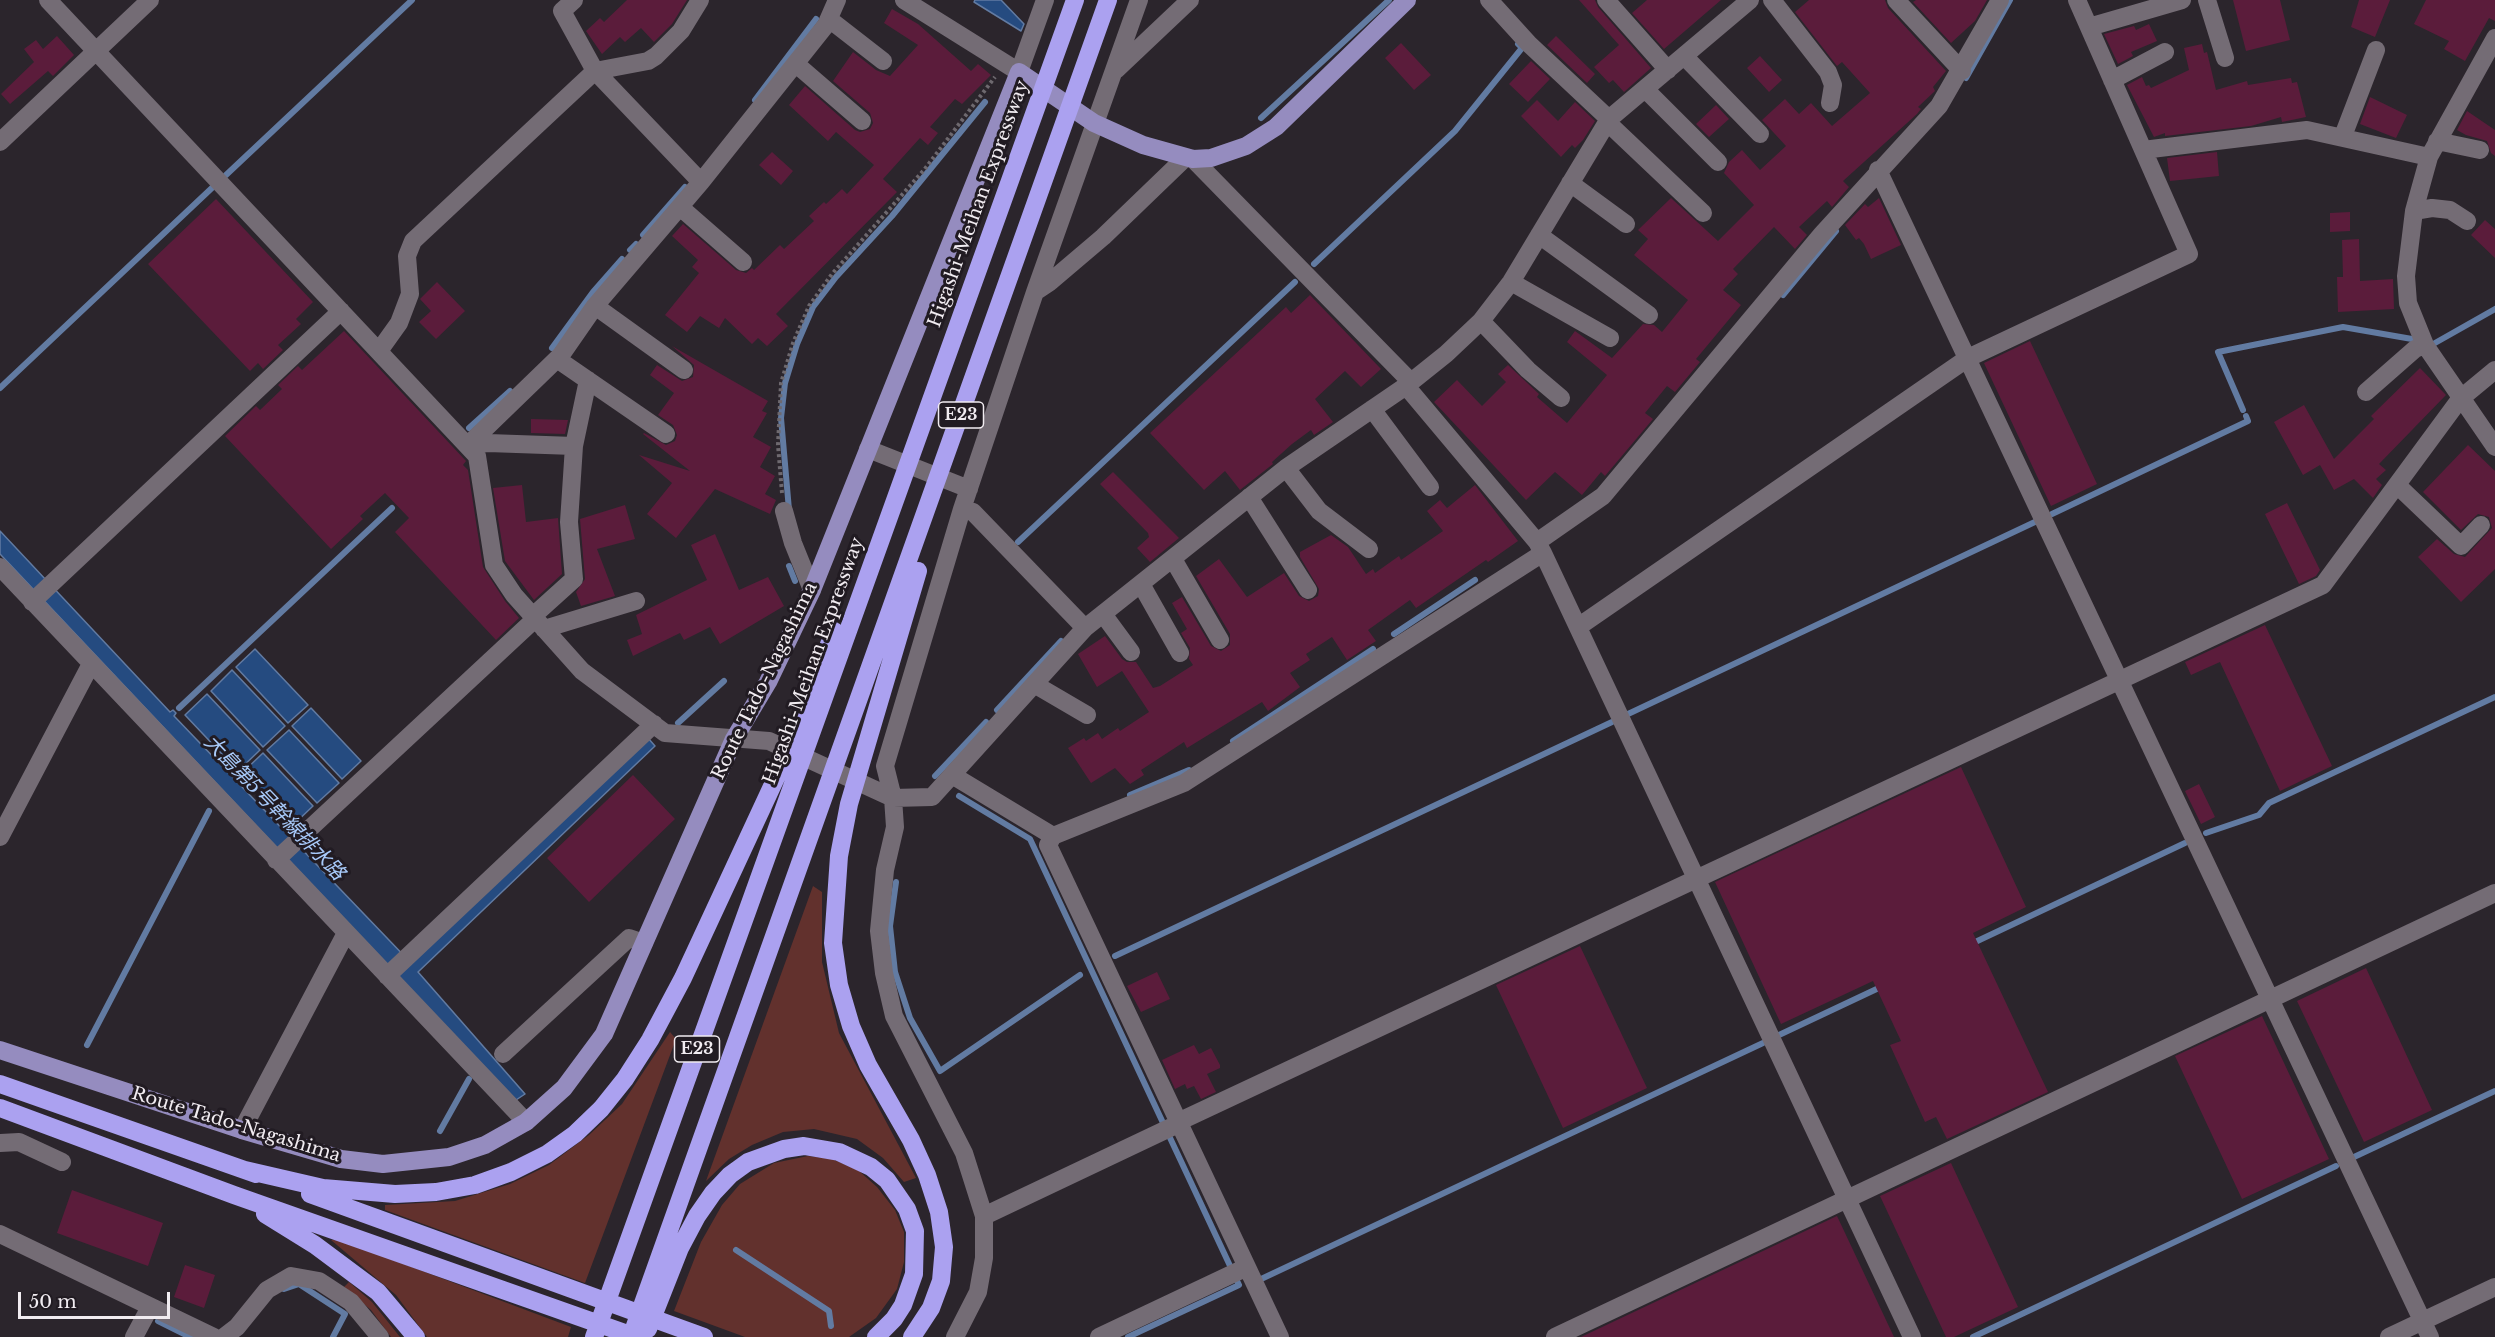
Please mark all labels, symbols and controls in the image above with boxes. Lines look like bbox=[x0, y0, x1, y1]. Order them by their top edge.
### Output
street label: Higashi-Meihan Expressway bbox=[924, 78, 1034, 330]
road number: E23 bbox=[938, 402, 984, 428]
street label: Higashi-Meihan Expressway bbox=[759, 535, 869, 787]
street label: Route Tado-Nagashima bbox=[708, 579, 822, 783]
water label: 大島第5号幹線排水路 bbox=[199, 731, 349, 885]
road number: E23 bbox=[674, 1036, 720, 1062]
street label: Route Tado-Nagashima bbox=[129, 1083, 343, 1167]
scale bar bbox=[21, 1280, 172, 1318]
text: 50 m bbox=[29, 1291, 77, 1313]

